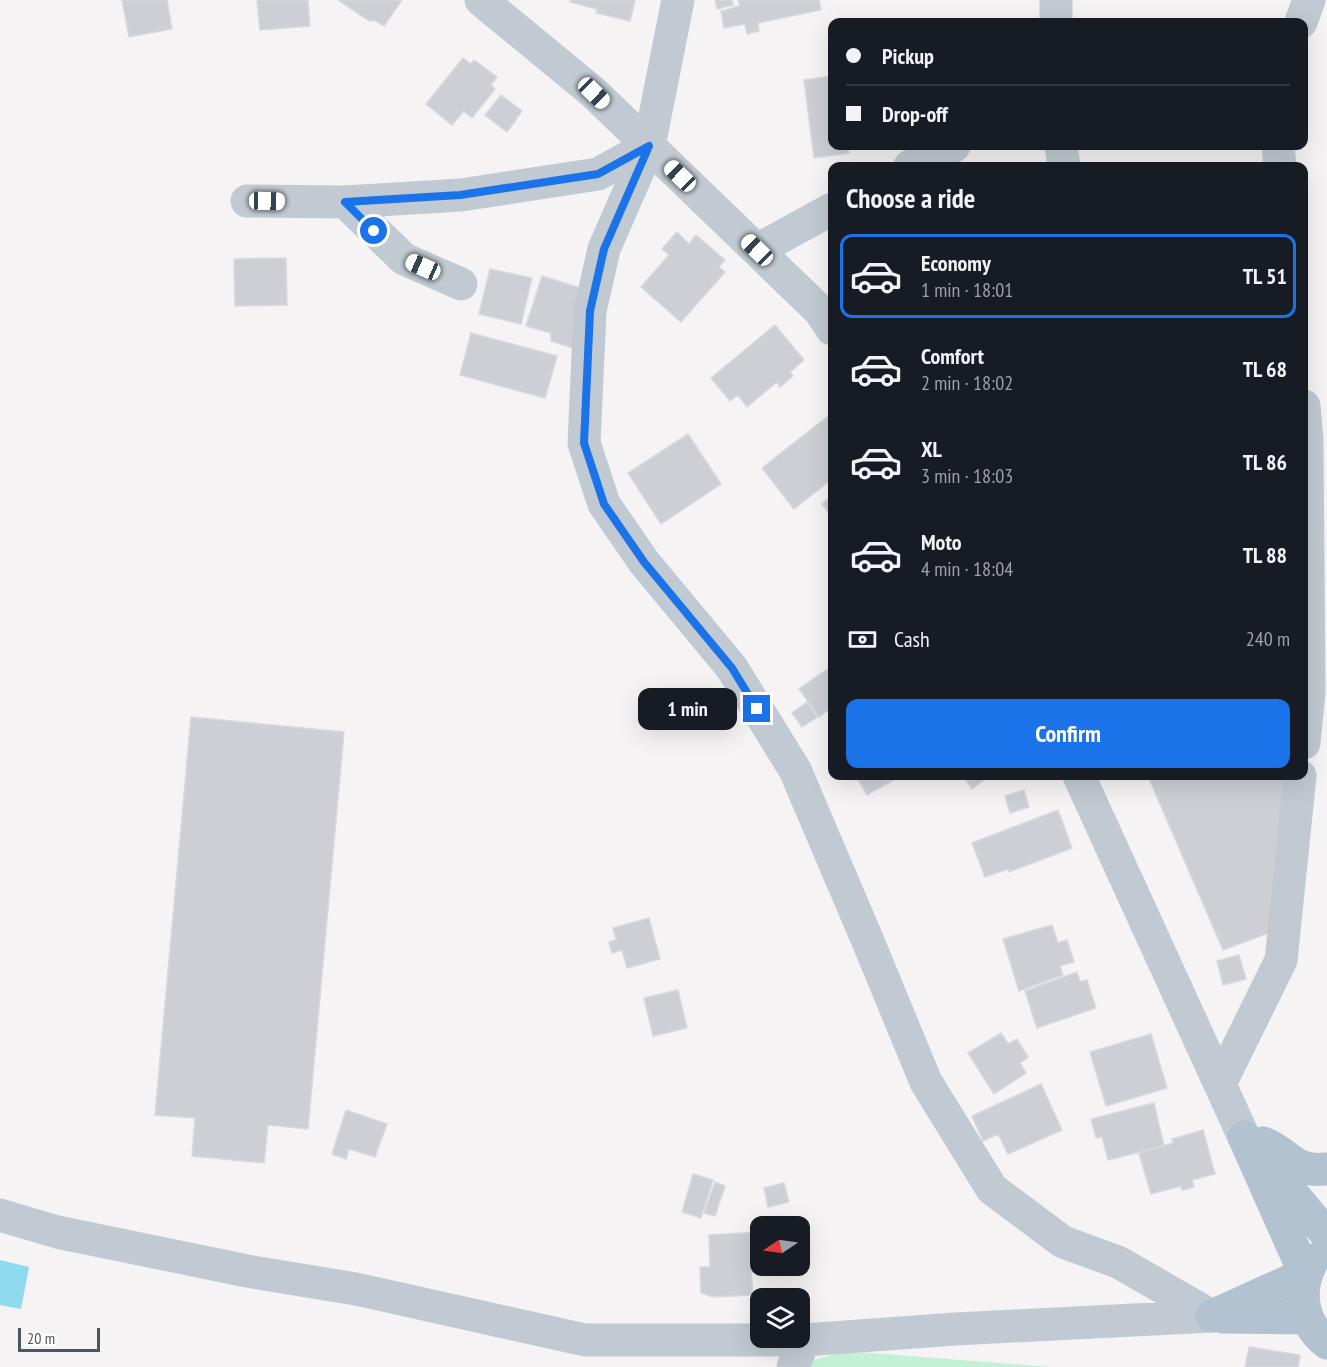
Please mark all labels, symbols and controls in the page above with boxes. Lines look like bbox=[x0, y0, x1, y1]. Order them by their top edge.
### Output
text: Pickup bbox=[882, 42, 934, 70]
car bbox=[575, 74, 613, 112]
text: Drop-off bbox=[882, 100, 948, 128]
car bbox=[661, 157, 699, 195]
text: Choose a ride bbox=[846, 181, 975, 215]
car bbox=[249, 192, 285, 210]
route start bbox=[360, 217, 387, 244]
car bbox=[738, 231, 776, 269]
icon: car bbox=[849, 249, 903, 303]
text: Economy bbox=[921, 249, 991, 277]
car bbox=[403, 251, 443, 283]
text: TL 51 bbox=[1243, 262, 1287, 290]
text: 1 min · 18:01 bbox=[921, 277, 1013, 303]
icon: car bbox=[849, 342, 903, 396]
text: Comfort bbox=[921, 342, 984, 370]
text: TL 68 bbox=[1243, 355, 1287, 383]
text: 2 min · 18:02 bbox=[921, 370, 1013, 396]
icon: car bbox=[849, 435, 903, 489]
text: XL bbox=[921, 435, 942, 463]
text: TL 86 bbox=[1243, 448, 1287, 476]
text: 3 min · 18:03 bbox=[921, 463, 1013, 489]
icon: car bbox=[849, 528, 903, 582]
text: Moto bbox=[921, 528, 962, 556]
text: TL 88 bbox=[1243, 541, 1287, 569]
text: 4 min · 18:04 bbox=[921, 556, 1013, 582]
icon: cash bbox=[846, 623, 879, 656]
text: Cash bbox=[894, 625, 930, 653]
text: 240 m bbox=[1246, 626, 1290, 652]
callout: 1 min bbox=[637, 688, 736, 730]
route end bbox=[743, 695, 770, 722]
text: 1 min bbox=[667, 696, 708, 722]
button: Confirm bbox=[846, 699, 1290, 768]
north arrow bbox=[750, 1216, 810, 1276]
map controls bbox=[750, 1216, 810, 1348]
button: layers bbox=[750, 1288, 810, 1348]
scale bar bbox=[18, 1325, 100, 1352]
text: 20 m bbox=[27, 1328, 55, 1348]

